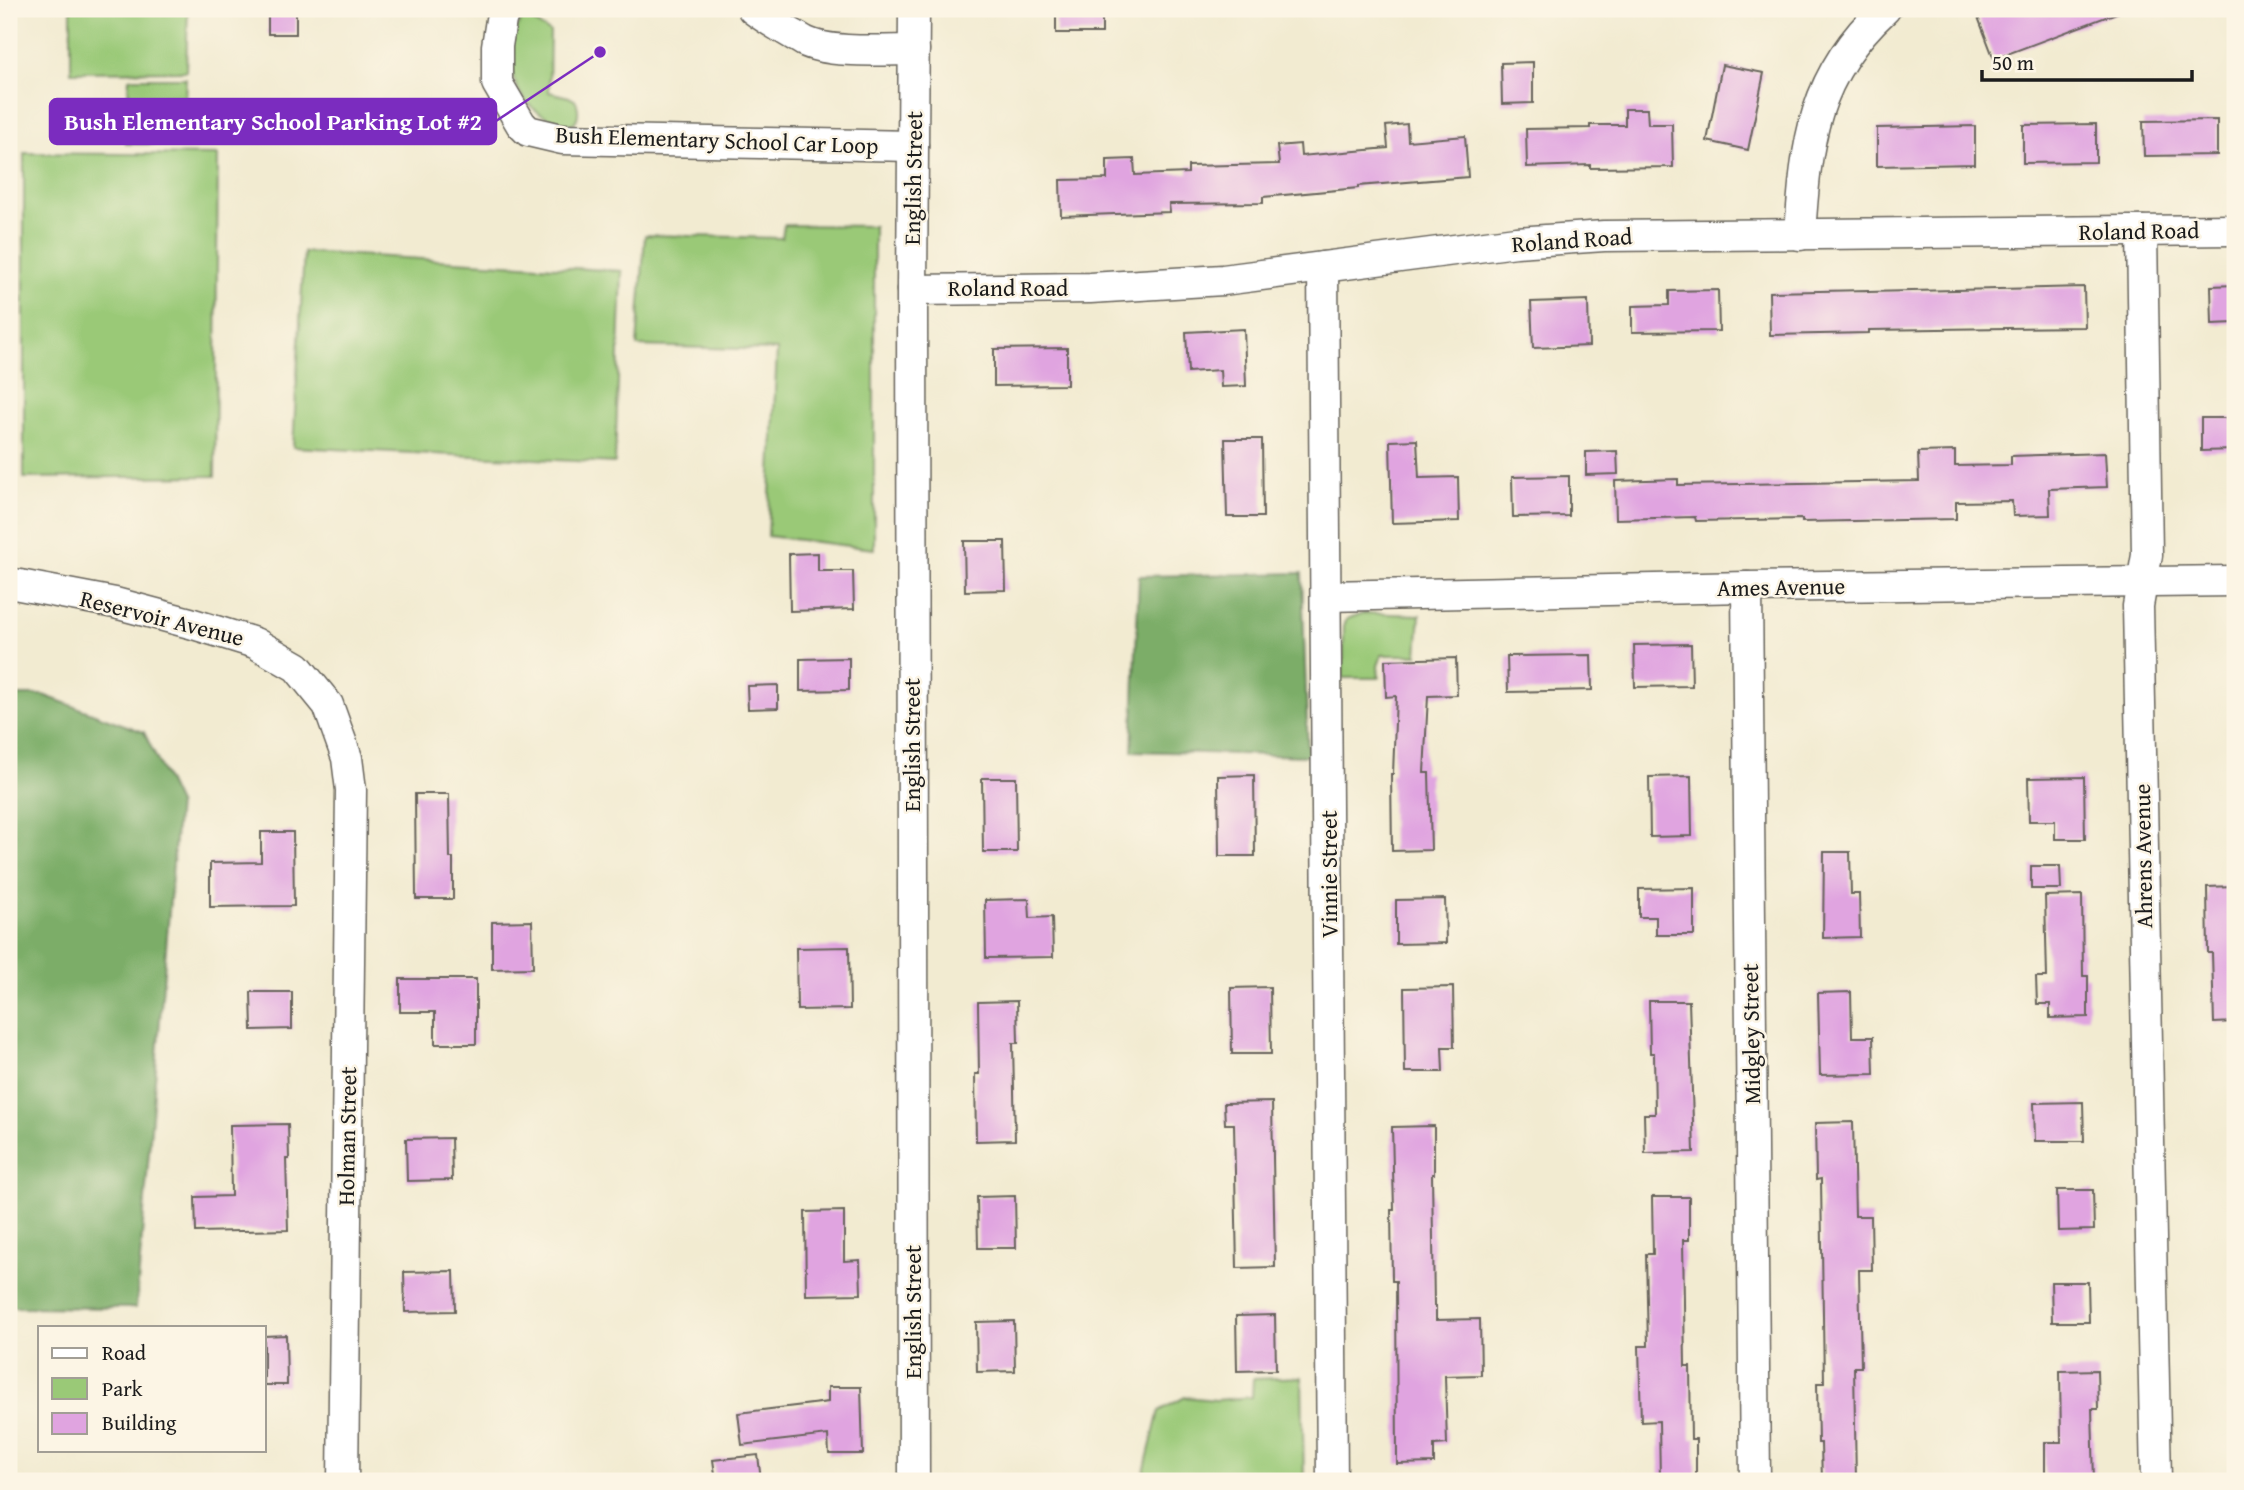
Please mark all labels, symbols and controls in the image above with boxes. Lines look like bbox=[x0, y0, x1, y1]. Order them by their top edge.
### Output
scale bar bbox=[1982, 38, 2192, 82]
text: 50 m bbox=[1992, 47, 2034, 78]
callout: Bush Elementary School Parking Lot #2 bbox=[50, 99, 496, 144]
text: Bush Elementary School Parking Lot #2 bbox=[64, 104, 482, 139]
street label: English Street bbox=[895, 111, 930, 245]
street label: Bush Elementary School Car Loop bbox=[555, 117, 879, 162]
street label: Roland Road bbox=[2078, 213, 2200, 248]
street label: Roland Road bbox=[1511, 219, 1634, 260]
street label: Roland Road bbox=[948, 271, 1069, 304]
street label: Ames Avenue bbox=[1717, 569, 1845, 604]
street label: Reservoir Avenue bbox=[77, 581, 248, 654]
street label: English Street bbox=[895, 678, 928, 812]
street label: Ahrens Avenue bbox=[2125, 783, 2160, 929]
street label: Vinnie Street bbox=[1312, 810, 1345, 938]
street label: Midgley Street bbox=[1733, 963, 1768, 1105]
street label: Holman Street bbox=[329, 1066, 364, 1206]
street label: English Street bbox=[896, 1245, 929, 1379]
legend bbox=[38, 1326, 266, 1452]
text: Road bbox=[102, 1337, 147, 1368]
text: Park bbox=[102, 1373, 143, 1404]
text: Building bbox=[102, 1407, 177, 1438]

